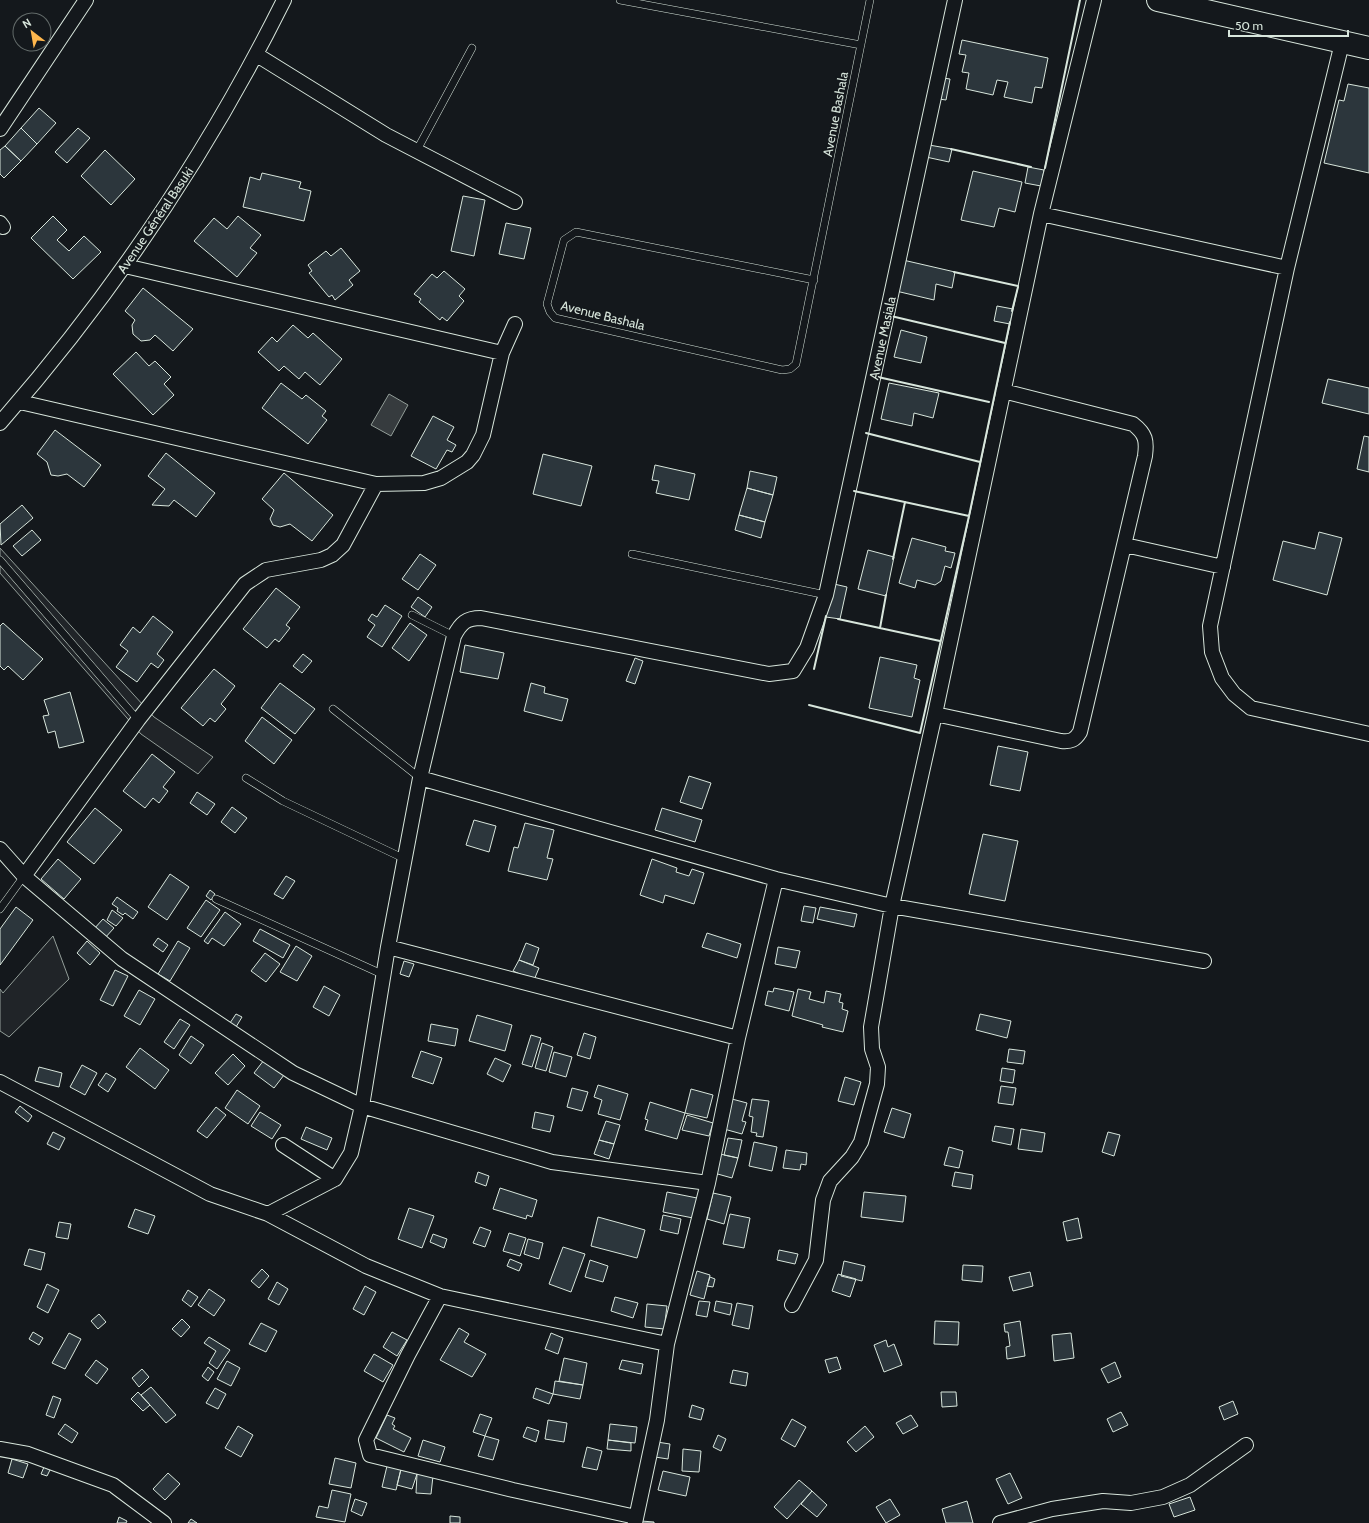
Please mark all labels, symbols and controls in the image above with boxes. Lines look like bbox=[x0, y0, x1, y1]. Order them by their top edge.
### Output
north arrow bbox=[12, 12, 52, 52]
scale bar bbox=[1229, 12, 1348, 38]
text: N bbox=[20, 15, 34, 31]
text: 50 m bbox=[1235, 18, 1263, 33]
street label: Avenue Bashala bbox=[819, 69, 851, 158]
street label: Avenue Général Basuki bbox=[114, 164, 196, 276]
street label: Avenue Masiala bbox=[865, 294, 899, 381]
street label: Avenue Bashala bbox=[559, 297, 647, 333]

